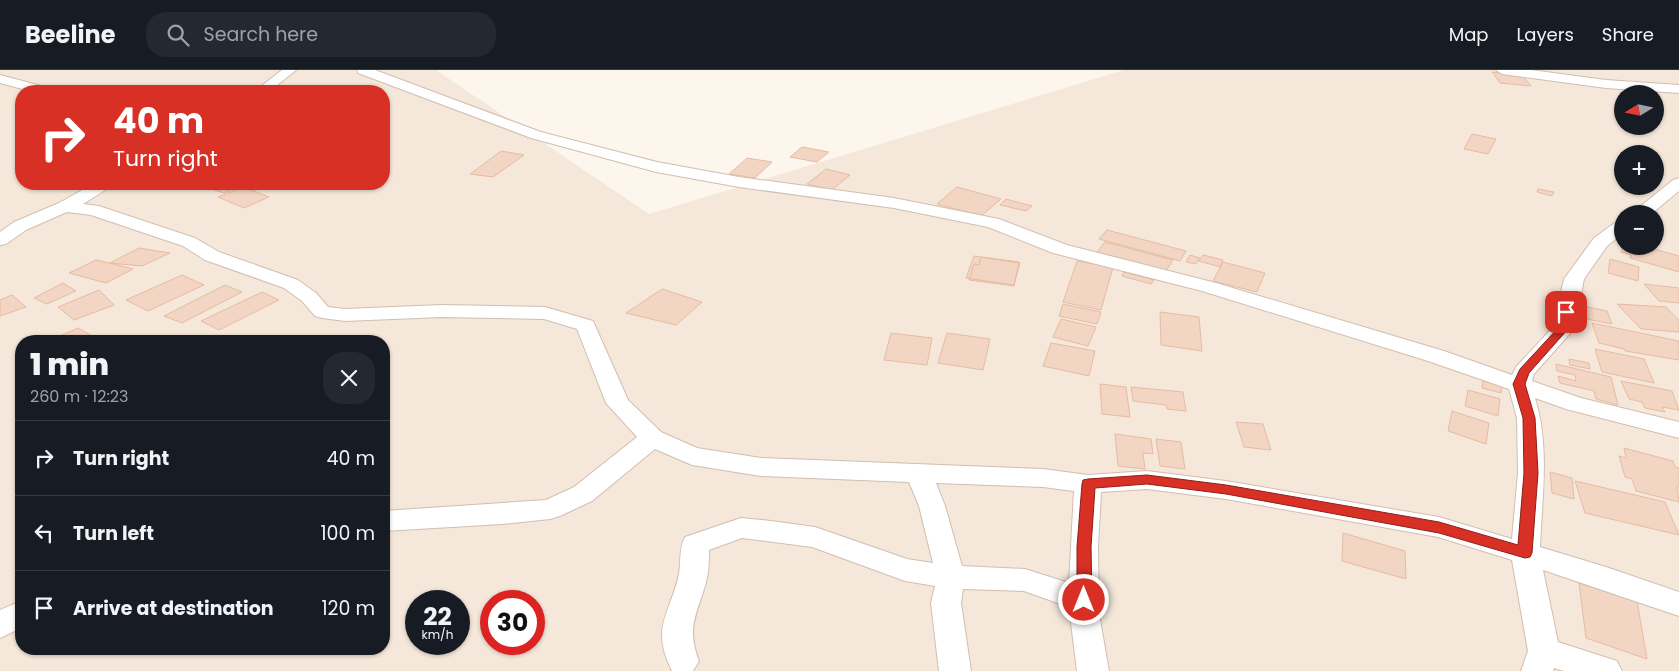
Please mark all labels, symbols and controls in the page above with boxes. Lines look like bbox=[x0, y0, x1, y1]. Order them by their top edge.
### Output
search box bbox=[146, 12, 496, 57]
text: Beeline bbox=[25, 18, 116, 51]
icon: search bbox=[164, 21, 192, 49]
text: Search here bbox=[204, 21, 318, 48]
text: Map bbox=[1449, 22, 1489, 47]
text: Layers bbox=[1517, 22, 1574, 47]
text: Share bbox=[1602, 22, 1654, 47]
north arrow bbox=[1614, 85, 1664, 135]
map controls bbox=[1614, 85, 1664, 255]
text: 40 m bbox=[113, 96, 204, 145]
icon: right bbox=[30, 105, 95, 170]
text: Turn right bbox=[113, 143, 218, 174]
button: + bbox=[1614, 145, 1664, 195]
button: − bbox=[1614, 205, 1664, 255]
pin bbox=[1545, 291, 1587, 333]
icon: arrive bbox=[1552, 298, 1580, 326]
text: 1 min bbox=[30, 343, 109, 386]
button: close bbox=[323, 352, 375, 404]
text: 260 m · 12:23 bbox=[30, 385, 128, 408]
icon: right bbox=[30, 444, 58, 472]
text: Turn right bbox=[73, 445, 169, 472]
text: 40 m bbox=[326, 445, 375, 472]
icon: left bbox=[30, 519, 58, 547]
text: Turn left bbox=[73, 520, 154, 547]
text: 100 m bbox=[320, 520, 375, 547]
position arrow bbox=[1057, 573, 1109, 625]
speed limit sign: 30 bbox=[480, 590, 545, 655]
icon: arrive bbox=[30, 594, 58, 622]
text: Arrive at destination bbox=[73, 595, 274, 622]
text: 120 m bbox=[321, 595, 375, 622]
text: 22 bbox=[423, 599, 452, 634]
text: km/h bbox=[422, 626, 453, 643]

